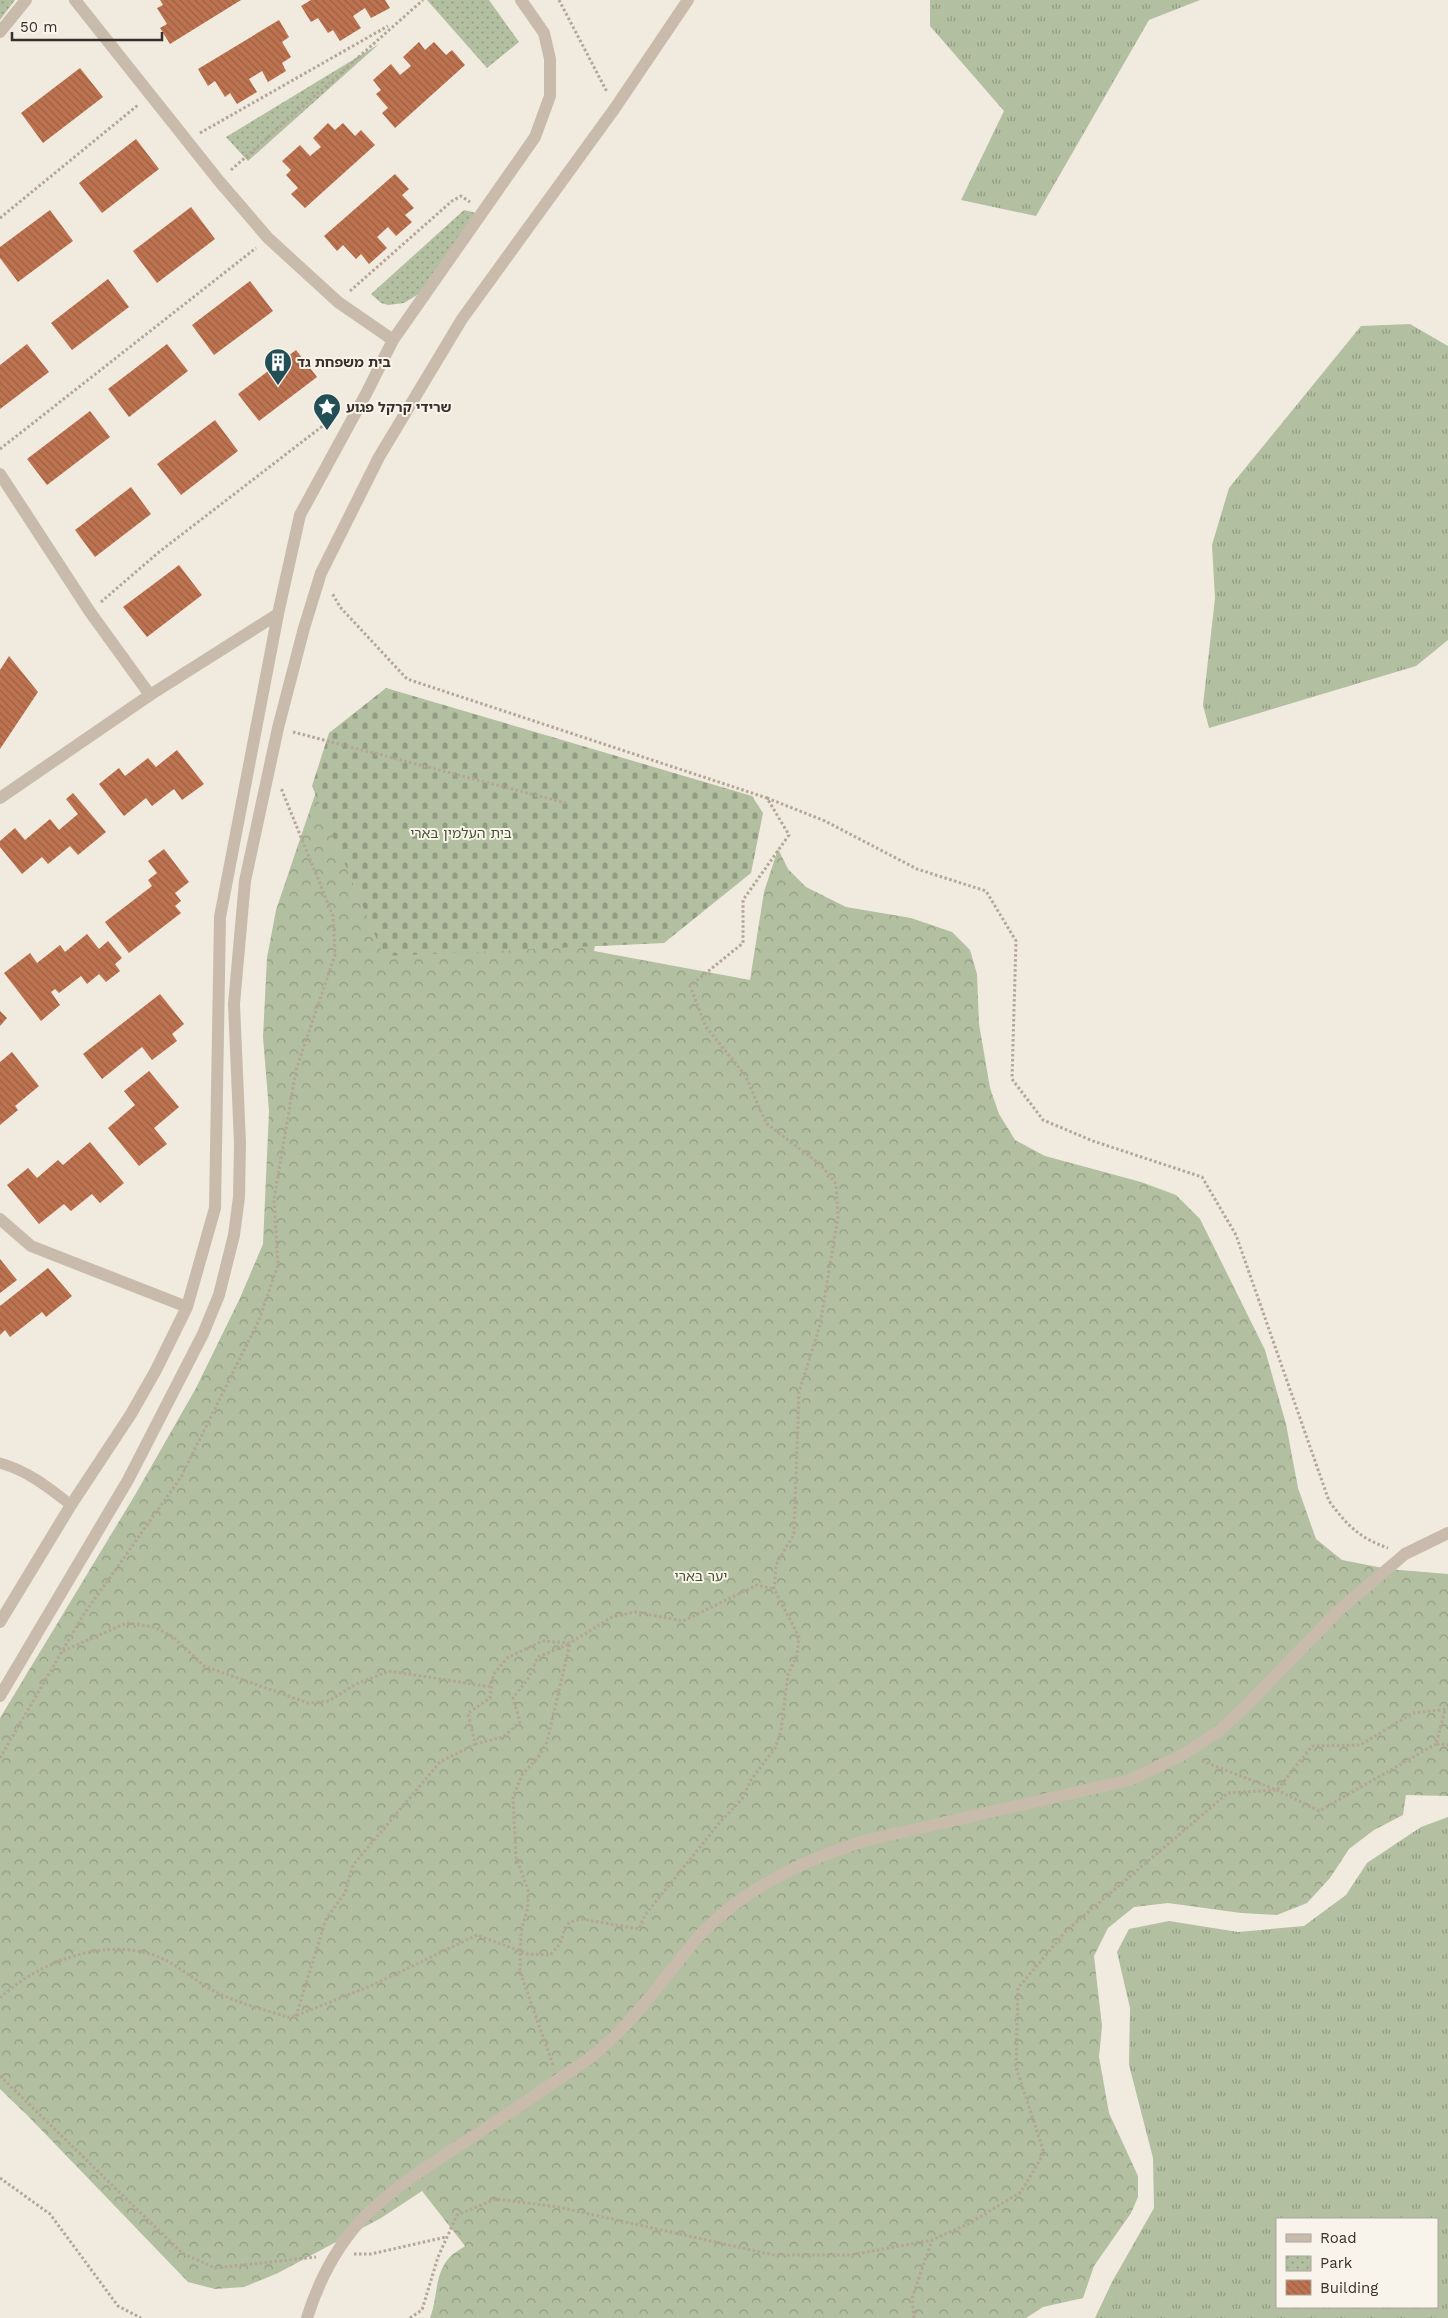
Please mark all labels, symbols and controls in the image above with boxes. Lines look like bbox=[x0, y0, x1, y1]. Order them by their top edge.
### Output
scale bar bbox=[12, 10, 162, 42]
text: 50 m bbox=[20, 18, 57, 36]
building icon: בית משפחת גד bbox=[263, 347, 293, 386]
place label: בית משפחת גד bbox=[297, 354, 391, 370]
place icon: שרידי קרקל פגוע bbox=[312, 392, 342, 431]
place label: שרידי קרקל פגוע bbox=[346, 399, 452, 415]
park label: בית העלמין בארי bbox=[410, 825, 512, 841]
park label: יער בארי bbox=[675, 1568, 727, 1584]
legend bbox=[1276, 2218, 1438, 2308]
text: Road bbox=[1320, 2229, 1357, 2247]
text: Park bbox=[1320, 2254, 1353, 2272]
text: Building bbox=[1320, 2279, 1378, 2297]

